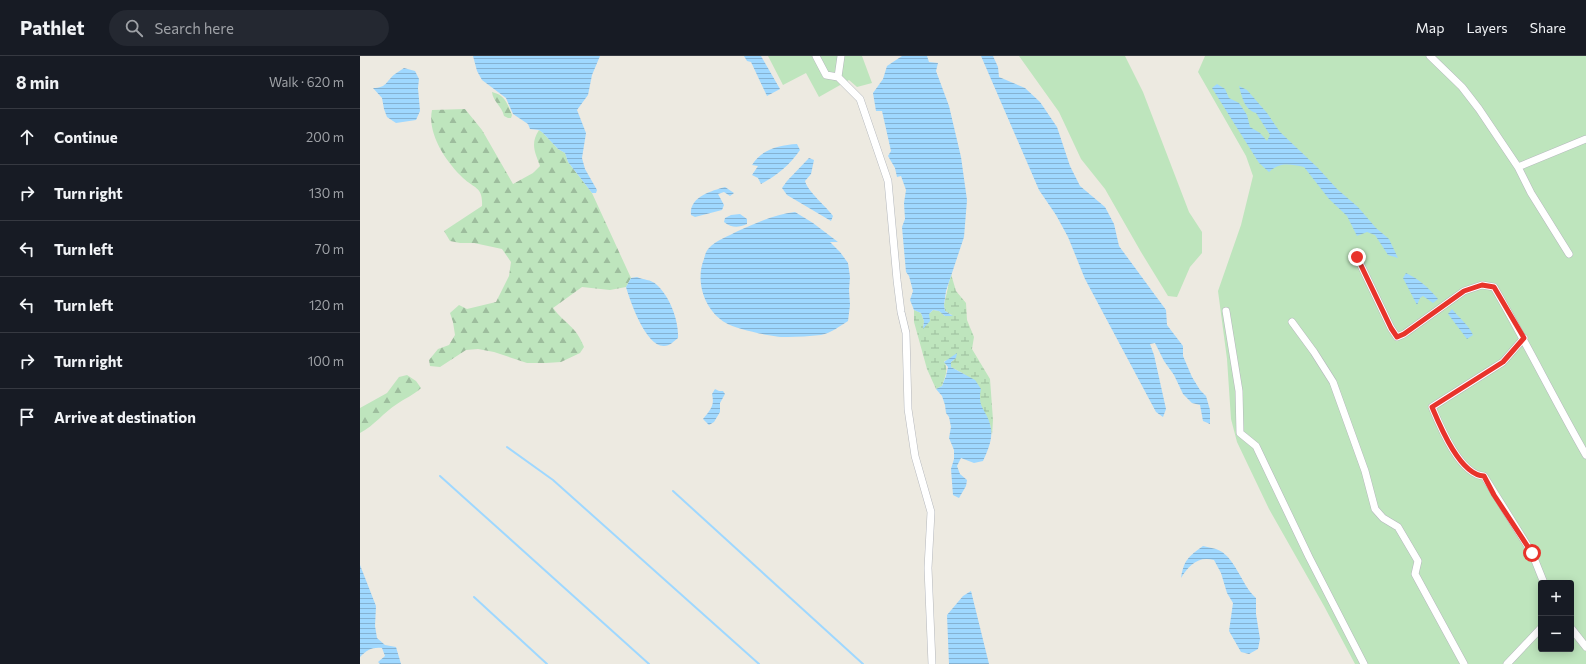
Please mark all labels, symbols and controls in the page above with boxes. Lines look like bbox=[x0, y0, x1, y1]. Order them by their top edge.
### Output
search box bbox=[109, 10, 389, 46]
text: Pathlet bbox=[20, 16, 85, 39]
icon: search bbox=[123, 17, 145, 39]
text: Search here bbox=[155, 19, 234, 37]
text: Map bbox=[1416, 19, 1444, 36]
text: Layers bbox=[1466, 19, 1508, 36]
text: Share bbox=[1530, 19, 1566, 36]
text: 8 min bbox=[16, 72, 59, 93]
text: Walk · 620 m bbox=[269, 74, 344, 90]
icon: ahead bbox=[16, 126, 38, 148]
text: Continue bbox=[54, 128, 118, 146]
text: 200 m bbox=[306, 129, 344, 145]
icon: right bbox=[16, 182, 38, 204]
text: Turn right bbox=[54, 184, 123, 202]
text: 130 m bbox=[309, 185, 344, 201]
icon: left bbox=[16, 238, 38, 260]
text: Turn left bbox=[54, 240, 113, 258]
text: 70 m bbox=[315, 241, 344, 257]
route end bbox=[1348, 248, 1366, 266]
icon: left bbox=[16, 294, 38, 316]
text: Turn left bbox=[54, 296, 113, 314]
text: 120 m bbox=[309, 297, 344, 313]
icon: right bbox=[16, 350, 38, 372]
text: Turn right bbox=[54, 352, 123, 370]
text: 100 m bbox=[308, 353, 344, 369]
icon: arrive bbox=[16, 406, 38, 428]
text: Arrive at destination bbox=[54, 408, 196, 426]
route start bbox=[1523, 544, 1541, 562]
map controls bbox=[1538, 580, 1574, 652]
button: + bbox=[1538, 580, 1574, 616]
button: − bbox=[1538, 616, 1574, 652]

